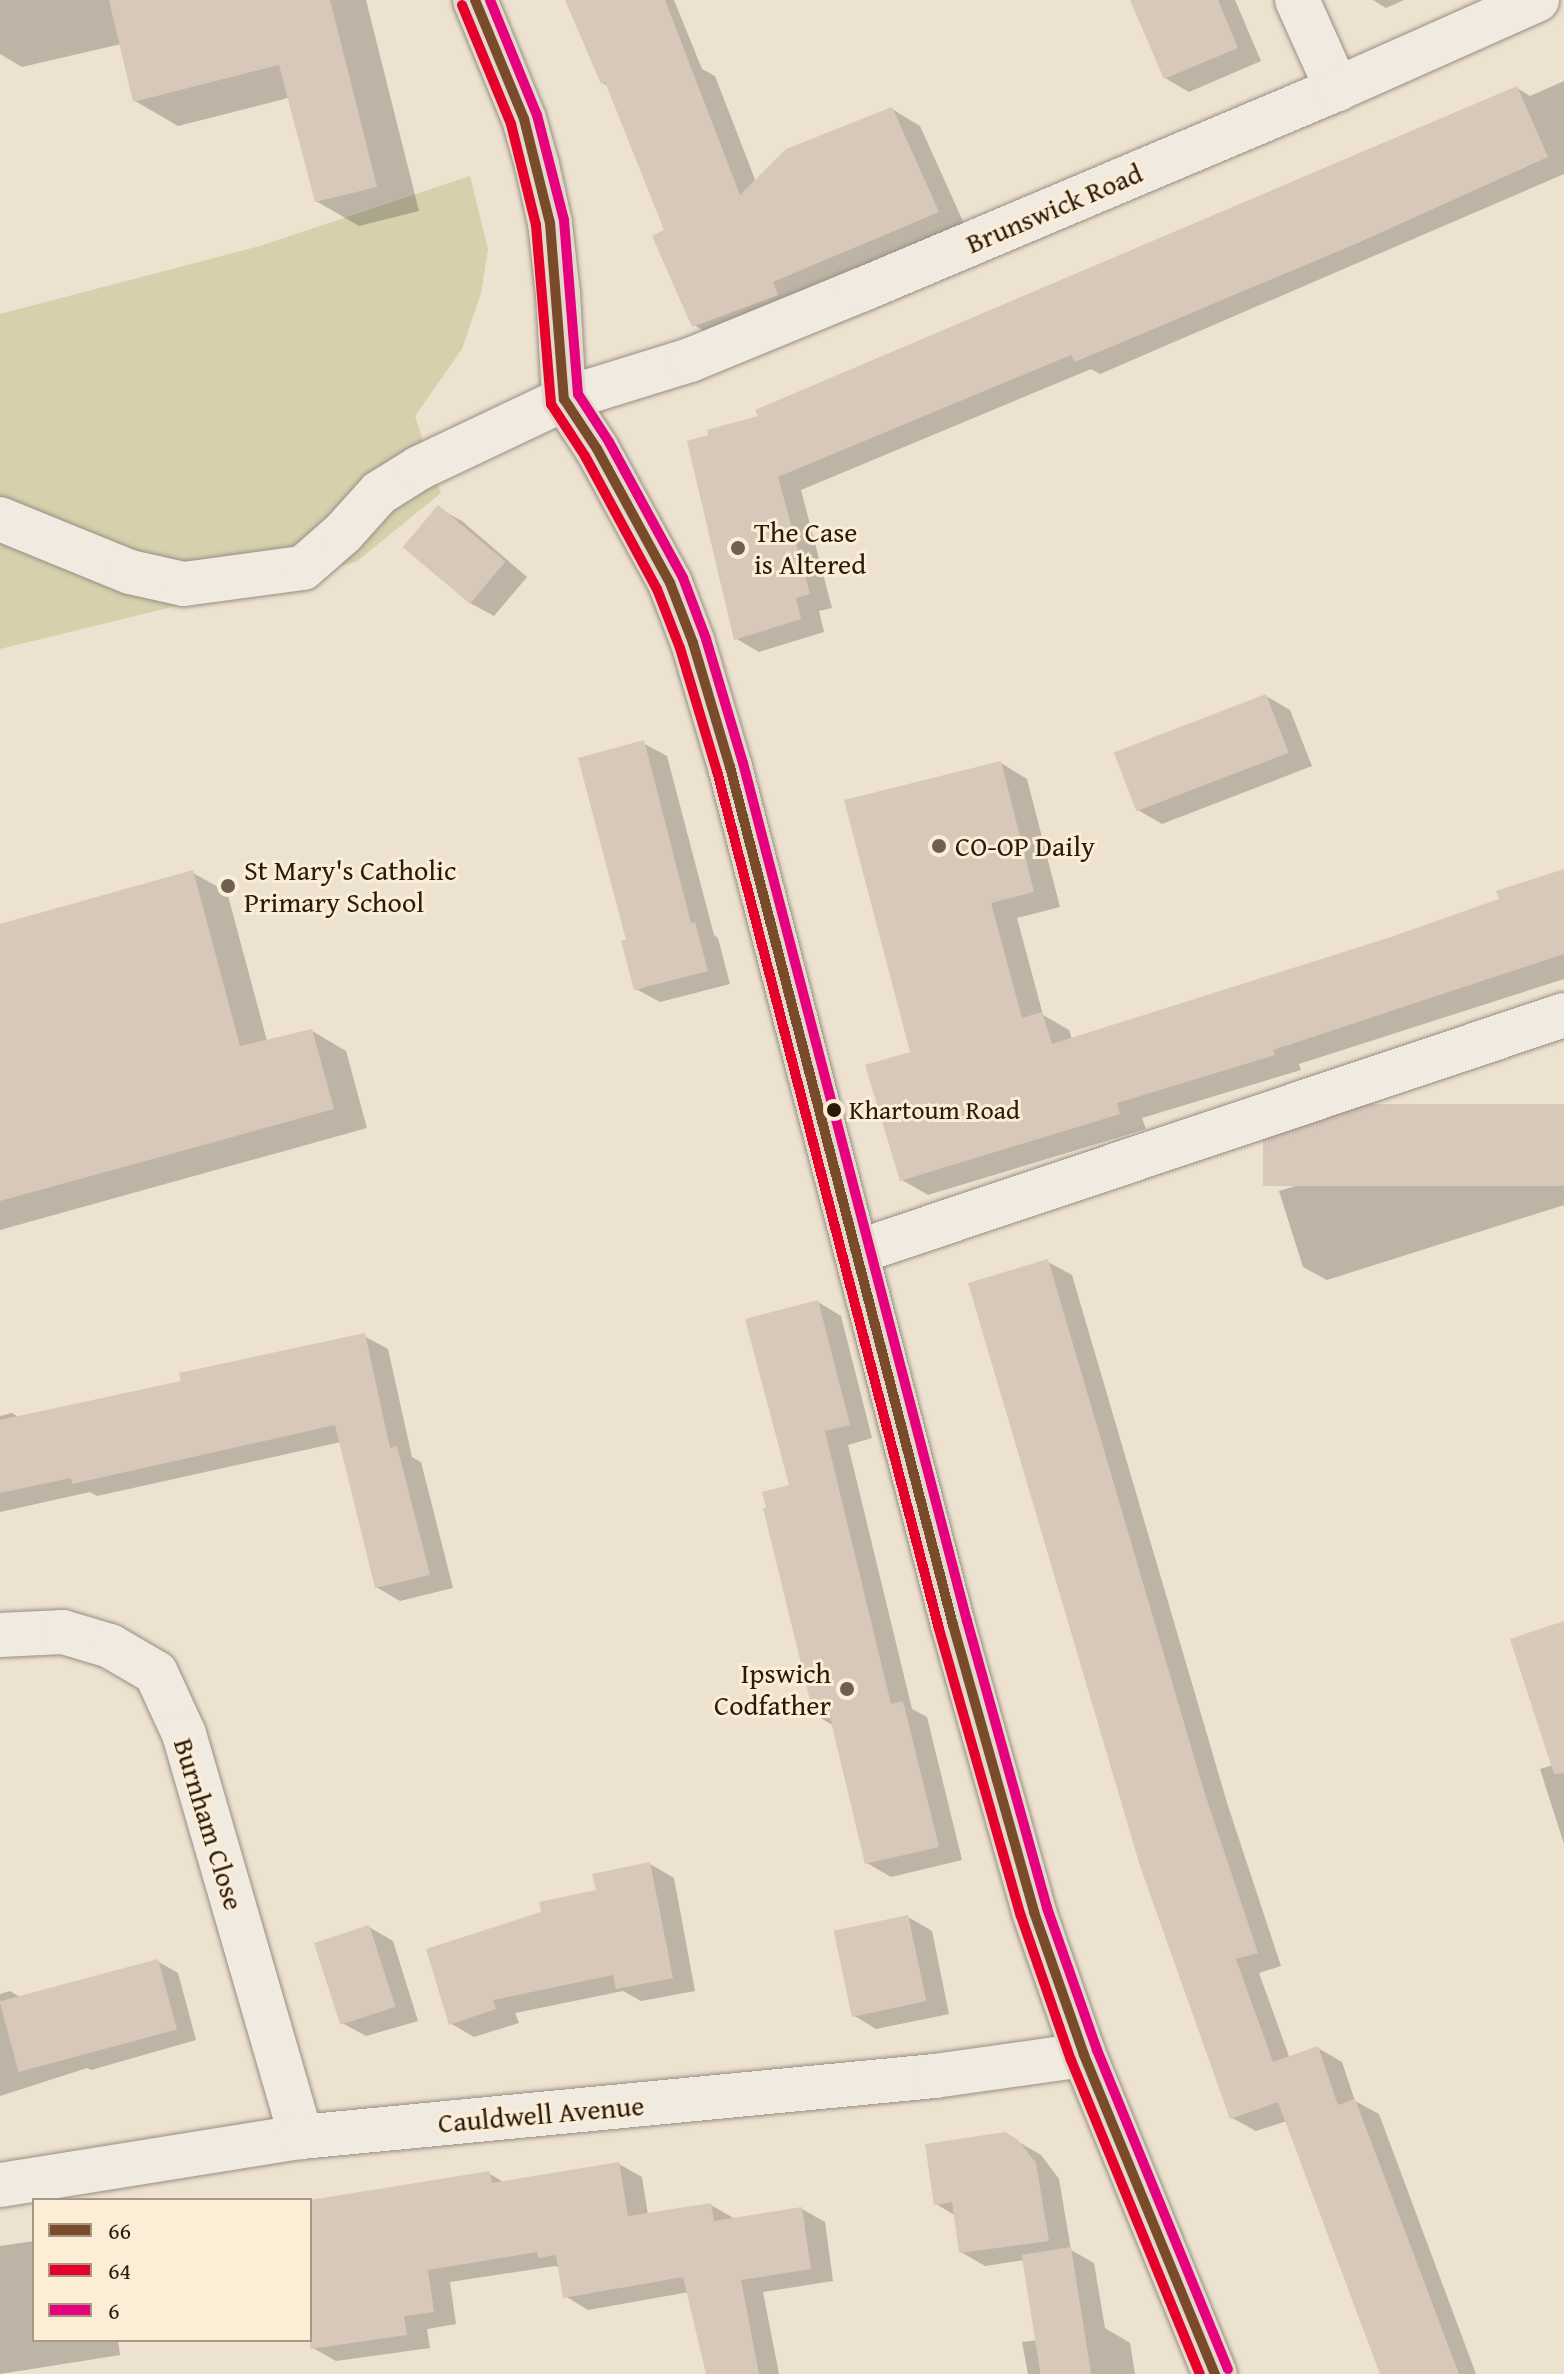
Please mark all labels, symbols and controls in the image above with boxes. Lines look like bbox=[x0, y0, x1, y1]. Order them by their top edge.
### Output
street label: Brunswick Road bbox=[961, 156, 1147, 260]
place label: The Case is Altered bbox=[754, 515, 866, 581]
marker: The Case is Altered bbox=[729, 539, 747, 557]
place label: CO-OP Daily bbox=[955, 829, 1095, 863]
marker: CO-OP Daily bbox=[930, 837, 948, 855]
place label: St Mary's Catholic Primary School bbox=[244, 853, 456, 919]
marker: St Mary's Catholic Primary School bbox=[219, 877, 237, 895]
place label: Khartoum Road bbox=[849, 1094, 1020, 1126]
marker: Khartoum Road bbox=[826, 1102, 842, 1118]
place label: Ipswich Codfather bbox=[714, 1656, 831, 1722]
marker: Ipswich Codfather bbox=[838, 1680, 856, 1698]
street label: Burnham Close bbox=[167, 1734, 251, 1914]
street label: Cauldwell Avenue bbox=[437, 2088, 645, 2140]
legend bbox=[32, 2198, 312, 2342]
text: 66 bbox=[108, 2213, 131, 2248]
text: 64 bbox=[108, 2253, 131, 2288]
text: 6 bbox=[108, 2293, 120, 2328]

